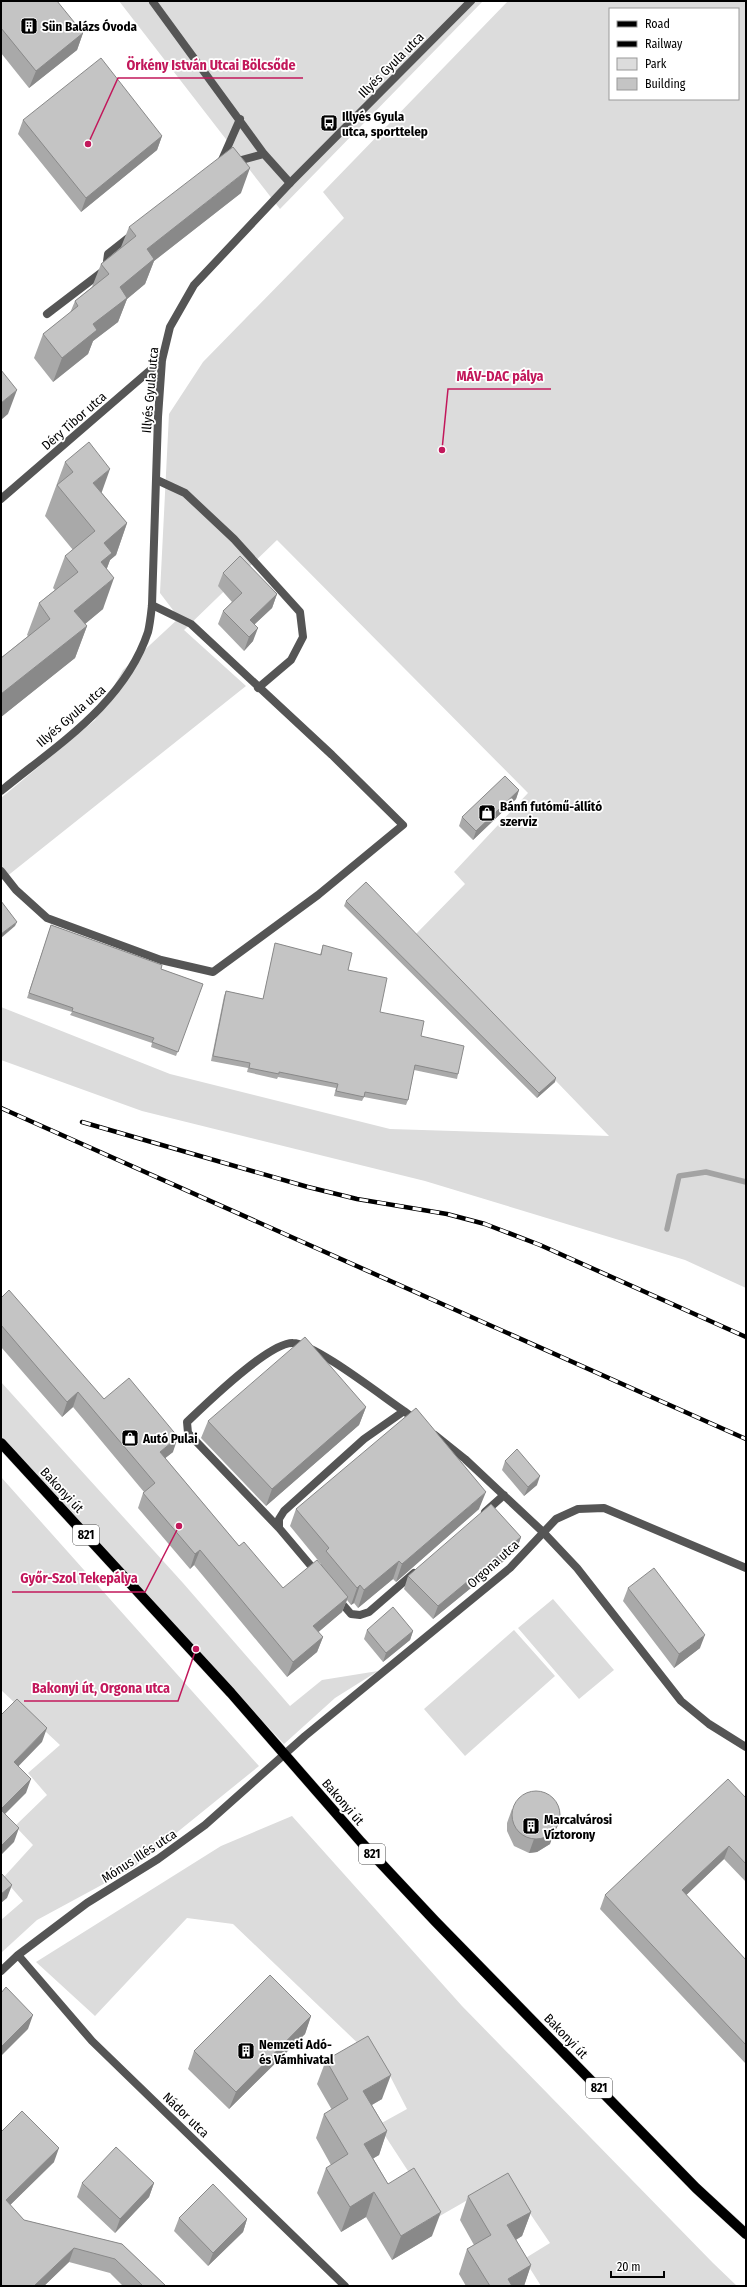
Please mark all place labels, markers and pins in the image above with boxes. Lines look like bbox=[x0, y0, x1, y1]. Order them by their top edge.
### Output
building icon: Sün Balázs Óvoda bbox=[19, 16, 39, 36]
place label: Sün Balázs Óvoda bbox=[42, 18, 138, 34]
callout: Örkény István Utcai Bölcsőde bbox=[118, 52, 303, 78]
place label: Illyés Gyula utca, sporttelep bbox=[342, 109, 428, 139]
bus stop icon: Illyés Gyula utca, sporttelep bbox=[319, 113, 339, 133]
callout: MÁV-DAC pálya bbox=[448, 363, 551, 389]
place label: Bánfi futómű-állító szerviz bbox=[500, 799, 602, 829]
shop icon: Bánfi futómű-állító szerviz bbox=[477, 803, 497, 823]
shop icon: Autó Pulai bbox=[120, 1428, 140, 1448]
place label: Autó Pulai bbox=[142, 1431, 198, 1446]
callout: Győr-Szol Tekepálya bbox=[12, 1566, 145, 1592]
callout: Bakonyi út, Orgona utca bbox=[24, 1675, 178, 1701]
place label: Marcalvárosi Víztorony bbox=[543, 1812, 612, 1842]
building icon: Marcalvárosi Víztorony bbox=[521, 1816, 541, 1836]
place label: Nemzeti Adó- és Vámhivatal bbox=[259, 2037, 334, 2067]
building icon: Nemzeti Adó- és Vámhivatal bbox=[236, 2041, 256, 2061]

